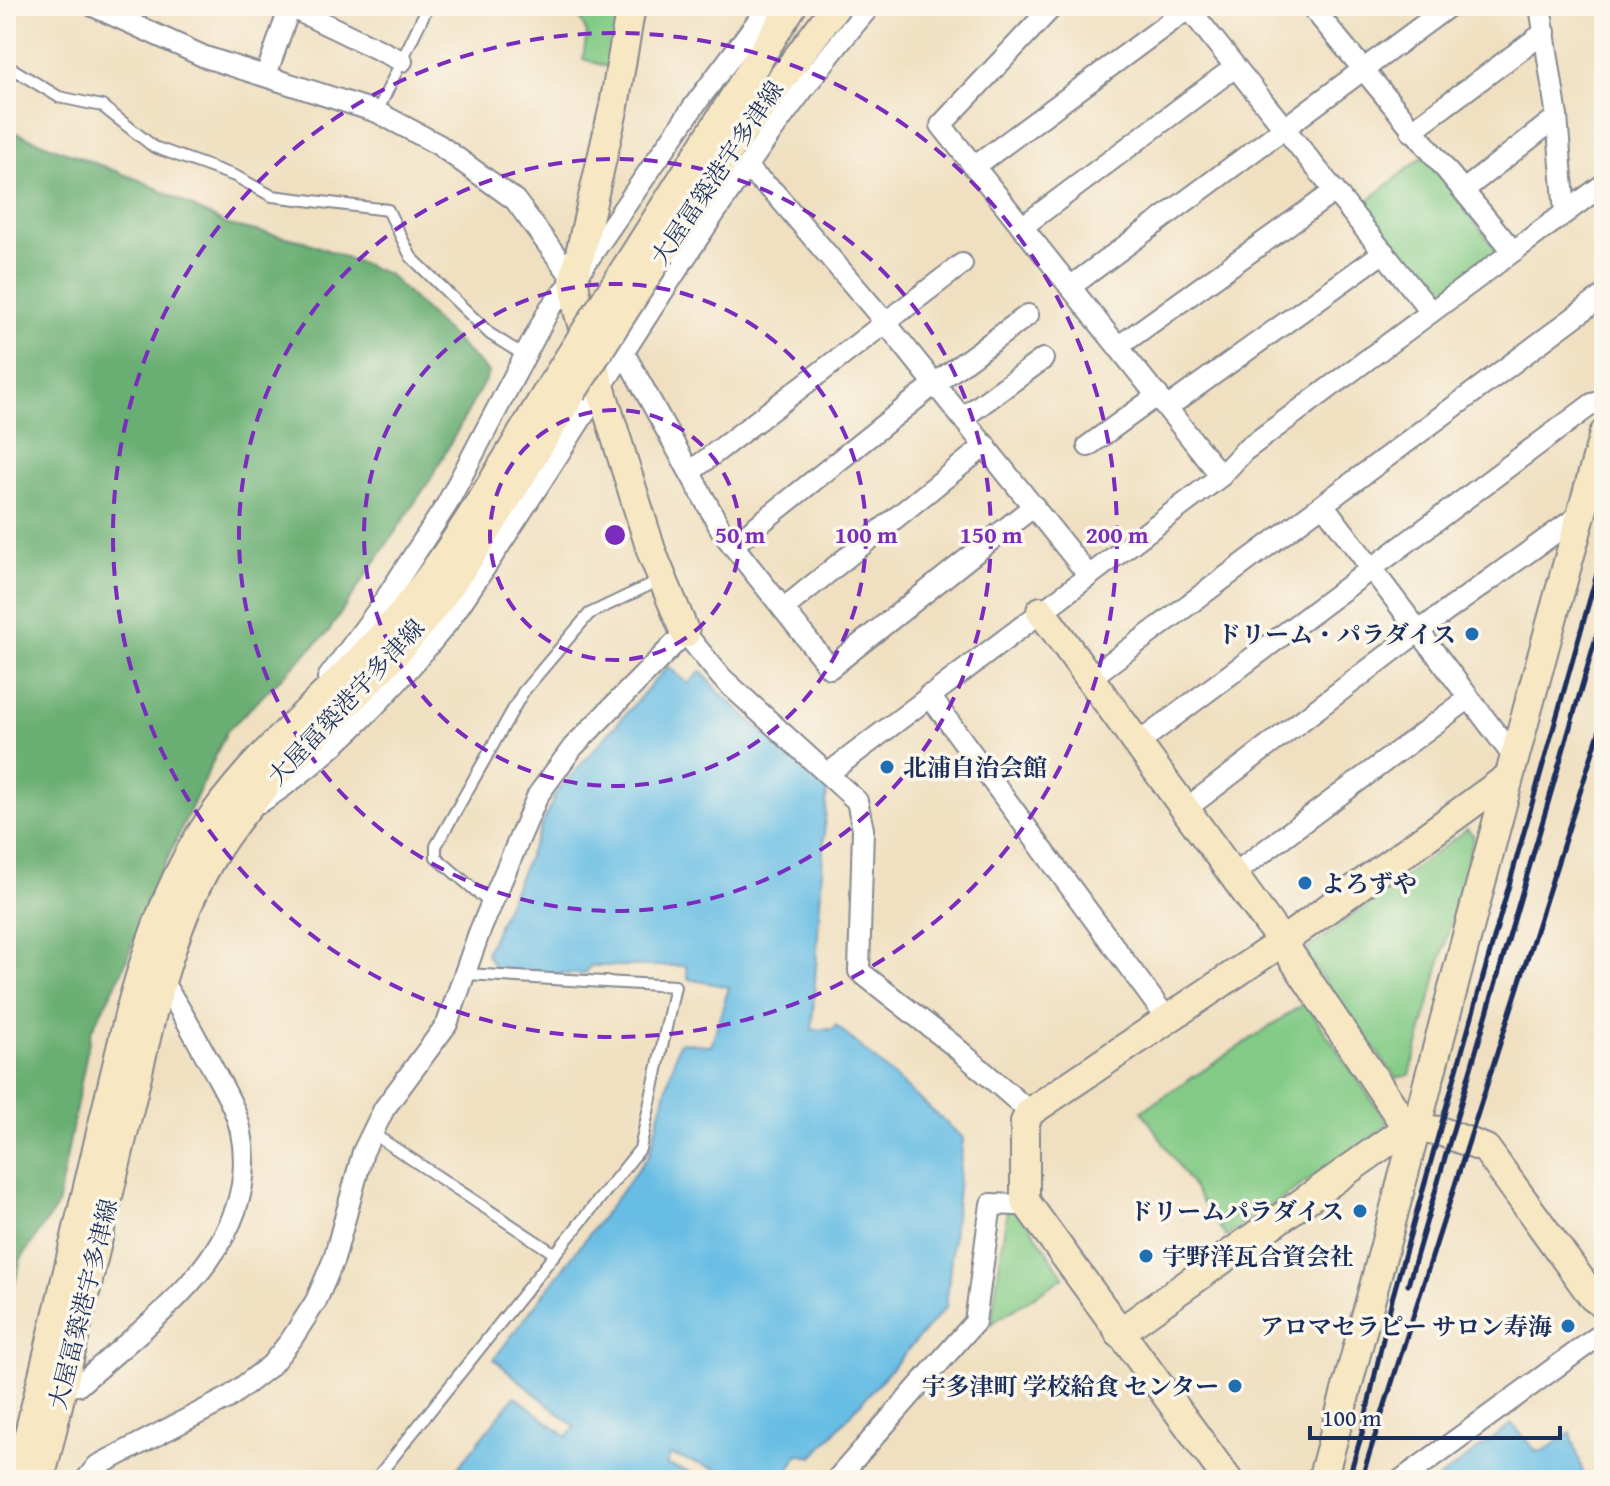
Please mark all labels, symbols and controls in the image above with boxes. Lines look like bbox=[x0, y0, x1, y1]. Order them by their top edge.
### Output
street label: 大屋冨築港宇多津線 bbox=[642, 74, 792, 272]
text: 50 m bbox=[715, 517, 766, 552]
text: 100 m bbox=[834, 517, 898, 552]
text: 150 m bbox=[959, 517, 1023, 552]
text: 200 m bbox=[1085, 517, 1149, 552]
centre of rings bbox=[601, 521, 629, 549]
street label: 大屋冨築港宇多津線 bbox=[260, 611, 432, 793]
place label: ドリーム・パラダイス bbox=[1217, 617, 1456, 652]
marker: ドリーム・パラダイス bbox=[1463, 625, 1481, 643]
place label: 北浦自治会館 bbox=[903, 750, 1047, 785]
marker: 北浦自治会館 bbox=[878, 758, 896, 776]
place label: よろずや bbox=[1321, 866, 1417, 901]
marker: よろずや bbox=[1296, 874, 1314, 892]
place label: ドリームパラダイス bbox=[1129, 1194, 1344, 1229]
street label: 大屋冨築港宇多津線 bbox=[40, 1195, 126, 1413]
marker: ドリームパラダイス bbox=[1351, 1202, 1369, 1220]
place label: 宇野洋瓦合資会社 bbox=[1162, 1239, 1354, 1274]
marker: 宇野洋瓦合資会社 bbox=[1137, 1247, 1155, 1265]
place label: アロマセラピー サロン寿海 bbox=[1260, 1309, 1552, 1344]
marker: アロマセラピー サロン寿海 bbox=[1559, 1317, 1577, 1335]
place label: 宇多津町 学校給食 センター bbox=[921, 1369, 1219, 1404]
marker: 宇多津町 学校給食 センター bbox=[1226, 1377, 1244, 1395]
scale bar bbox=[1310, 1390, 1560, 1440]
text: 100 m bbox=[1322, 1400, 1382, 1435]

